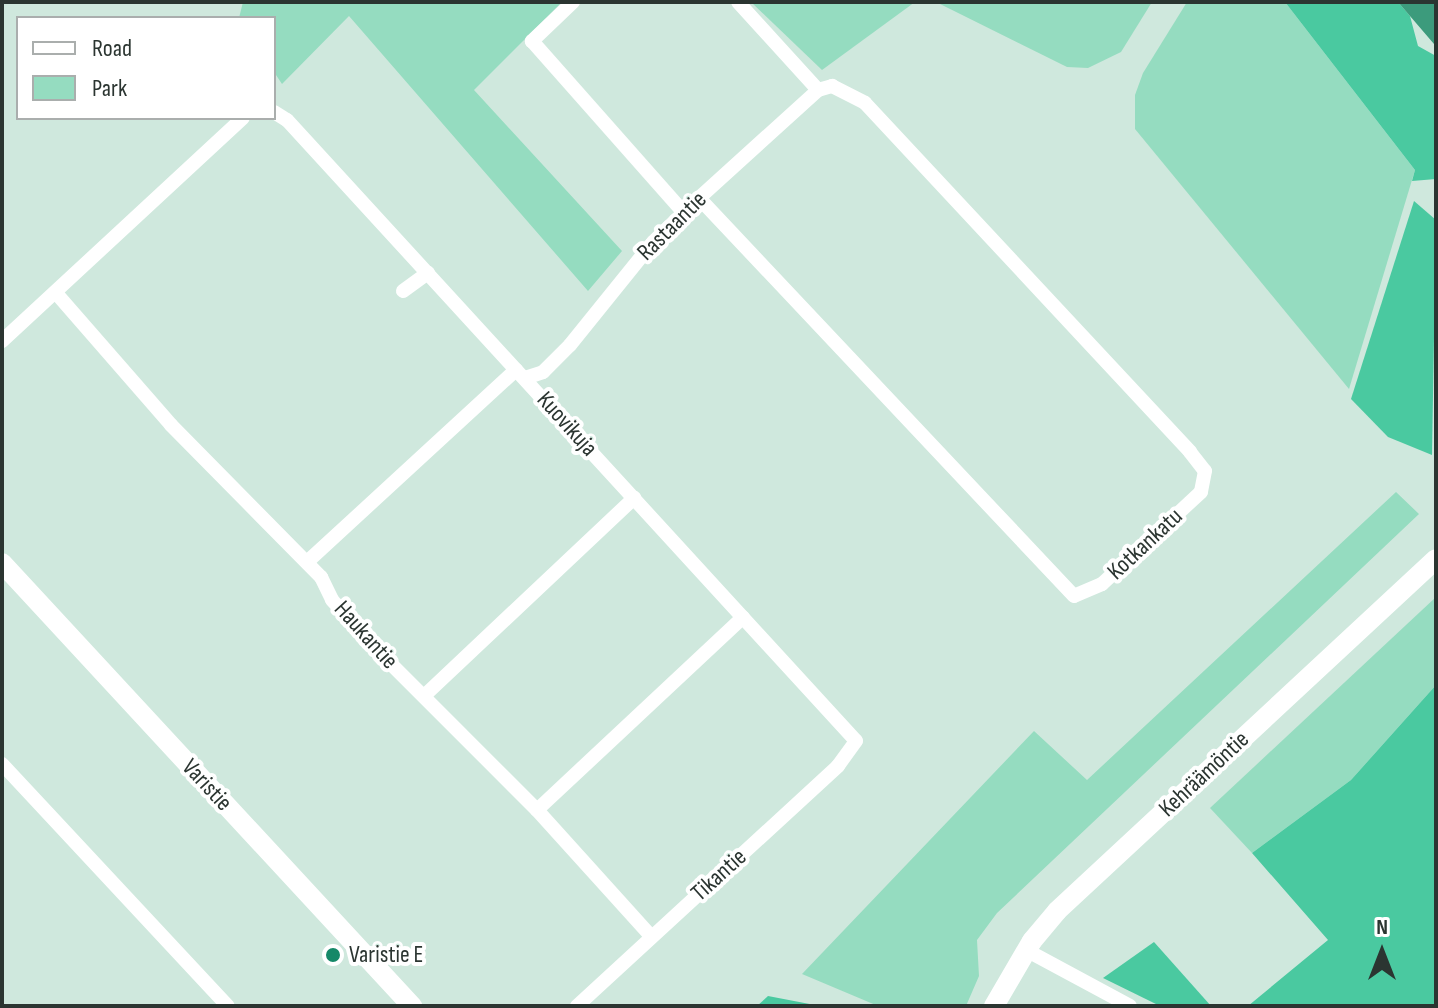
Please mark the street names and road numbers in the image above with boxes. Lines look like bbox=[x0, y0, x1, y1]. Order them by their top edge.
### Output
street label: Rastaantie bbox=[631, 185, 713, 267]
street label: Kuovikuja bbox=[531, 386, 603, 462]
street label: Kotkankatu bbox=[1101, 502, 1189, 586]
street label: Haukantie bbox=[328, 595, 404, 675]
street label: Kehräämöntie bbox=[1153, 725, 1255, 823]
street label: Varistie bbox=[176, 753, 238, 817]
street label: Tikantie bbox=[685, 843, 753, 907]

